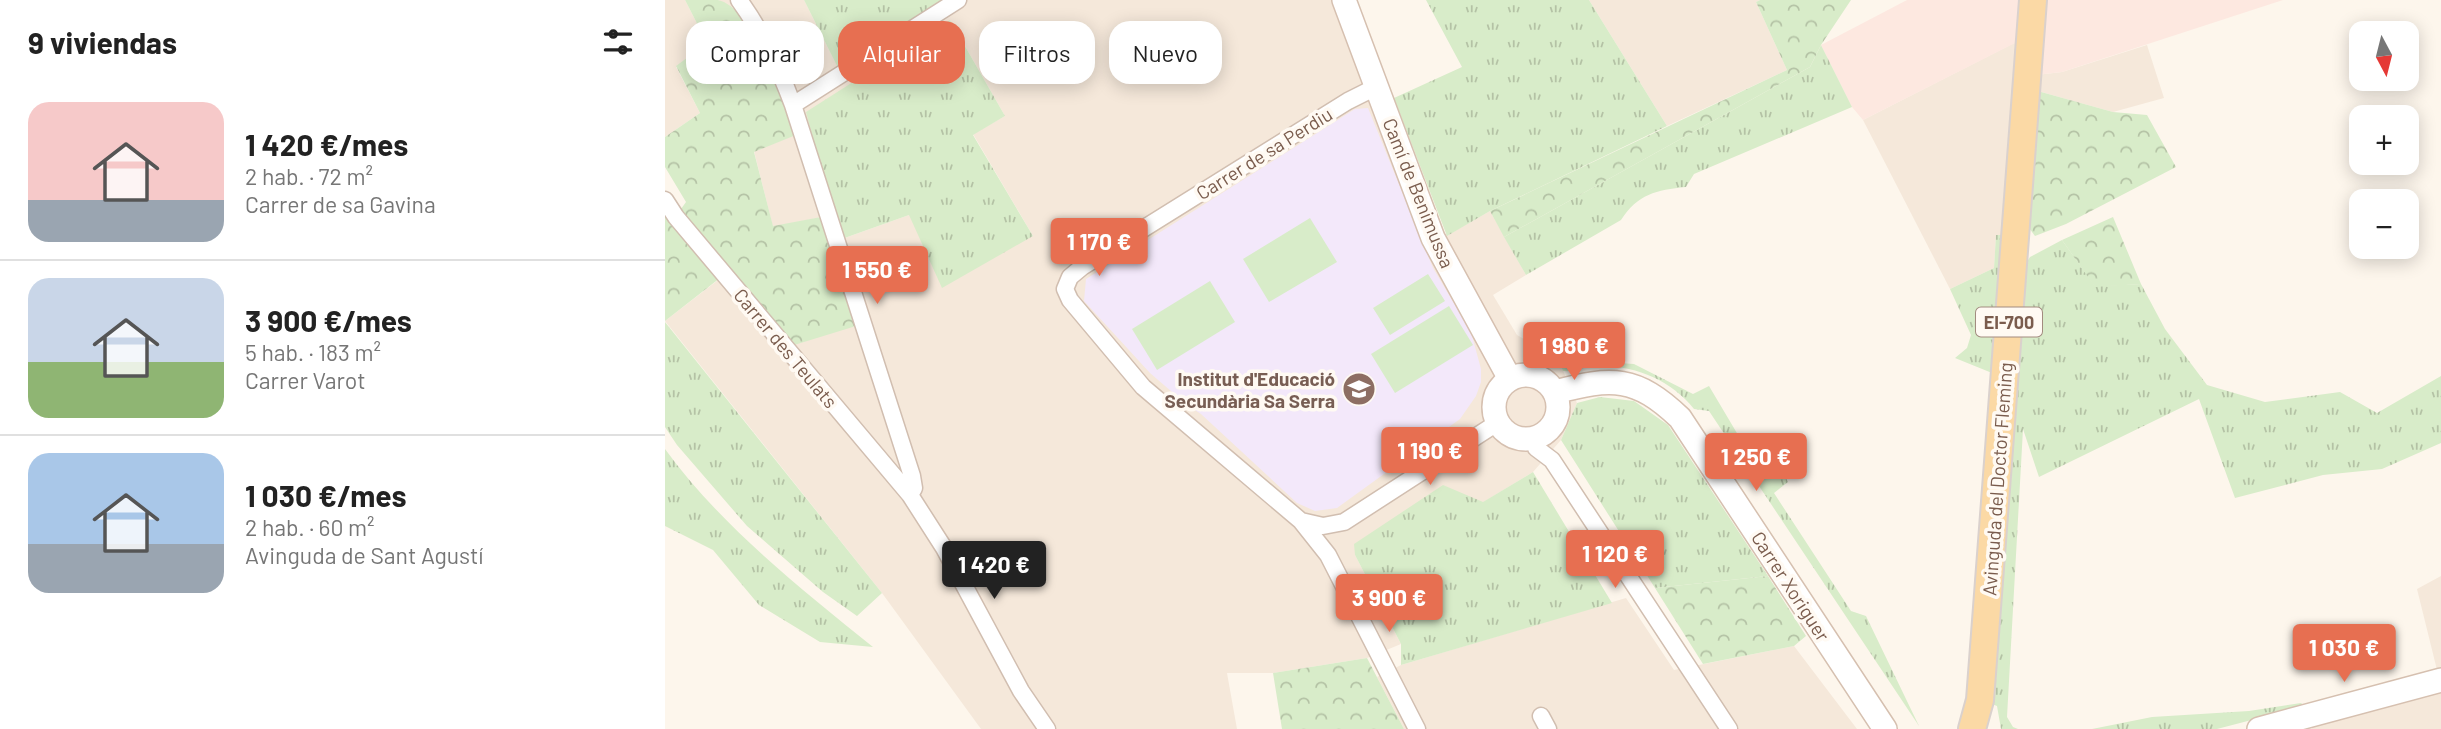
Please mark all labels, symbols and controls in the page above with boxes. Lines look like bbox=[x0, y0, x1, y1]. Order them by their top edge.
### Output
chip: Comprar bbox=[686, 21, 824, 84]
chip: Alquilar bbox=[838, 21, 965, 84]
chip: Filtros bbox=[979, 21, 1095, 84]
chip: Nuevo bbox=[1109, 21, 1222, 84]
north arrow bbox=[2349, 21, 2419, 91]
map controls bbox=[2349, 21, 2419, 259]
icon: filters bbox=[599, 23, 637, 61]
text: 9 viviendas bbox=[28, 24, 177, 60]
street label: Carrer de sa Perdiu bbox=[1192, 102, 1336, 204]
button: + bbox=[2349, 105, 2419, 175]
street label: Camí de Benimussa bbox=[1378, 115, 1460, 271]
text: 1 420 €/mes bbox=[245, 126, 408, 162]
icon: home bbox=[84, 130, 168, 214]
text: 2 hab. · 72 m² bbox=[245, 162, 373, 190]
button: − bbox=[2349, 189, 2419, 259]
text: Carrer de sa Gavina bbox=[245, 190, 436, 218]
pin: 1 170 € bbox=[1034, 218, 1164, 278]
text: 1 170 € bbox=[1067, 227, 1131, 255]
pin: 1 550 € bbox=[812, 246, 942, 306]
text: 1 550 € bbox=[842, 255, 912, 283]
street label: Carrer des Teulats bbox=[729, 284, 843, 412]
text: 3 900 €/mes bbox=[245, 302, 412, 338]
icon: home bbox=[84, 306, 168, 390]
road number: EI-700 bbox=[1976, 308, 2042, 336]
pin: 1 980 € bbox=[1509, 322, 1639, 382]
text: 1 980 € bbox=[1539, 331, 1609, 359]
text: 5 hab. · 183 m² bbox=[245, 338, 381, 366]
street label: Avinguda del Doctor Fleming bbox=[1977, 362, 2017, 596]
text: Carrer Varot bbox=[245, 366, 366, 394]
place label: Institut d'Educació Secundària Sa Serra bbox=[1165, 367, 1335, 412]
school or university icon: Institut d'Educació Secundària Sa Serra bbox=[1340, 370, 1378, 408]
pin: 1 190 € bbox=[1365, 428, 1495, 487]
pin: 1 250 € bbox=[1691, 434, 1821, 493]
text: 1 190 € bbox=[1397, 436, 1463, 464]
text: 1 250 € bbox=[1721, 442, 1791, 470]
text: 1 030 €/mes bbox=[245, 477, 407, 513]
icon: home bbox=[84, 481, 168, 565]
text: 2 hab. · 60 m² bbox=[245, 513, 375, 541]
street label: Carrer Xoriguer bbox=[1747, 527, 1835, 645]
pin: 1 120 € bbox=[1550, 530, 1680, 590]
text: 1 120 € bbox=[1582, 539, 1648, 567]
text: Avinguda de Sant Agustí bbox=[245, 541, 483, 569]
pin: 1 420 € bbox=[929, 542, 1059, 601]
text: 1 420 € bbox=[958, 550, 1030, 578]
pin: 3 900 € bbox=[1324, 574, 1454, 634]
text: 3 900 € bbox=[1352, 583, 1426, 611]
pin: 1 030 € bbox=[2279, 624, 2409, 684]
text: 1 030 € bbox=[2309, 633, 2379, 661]

